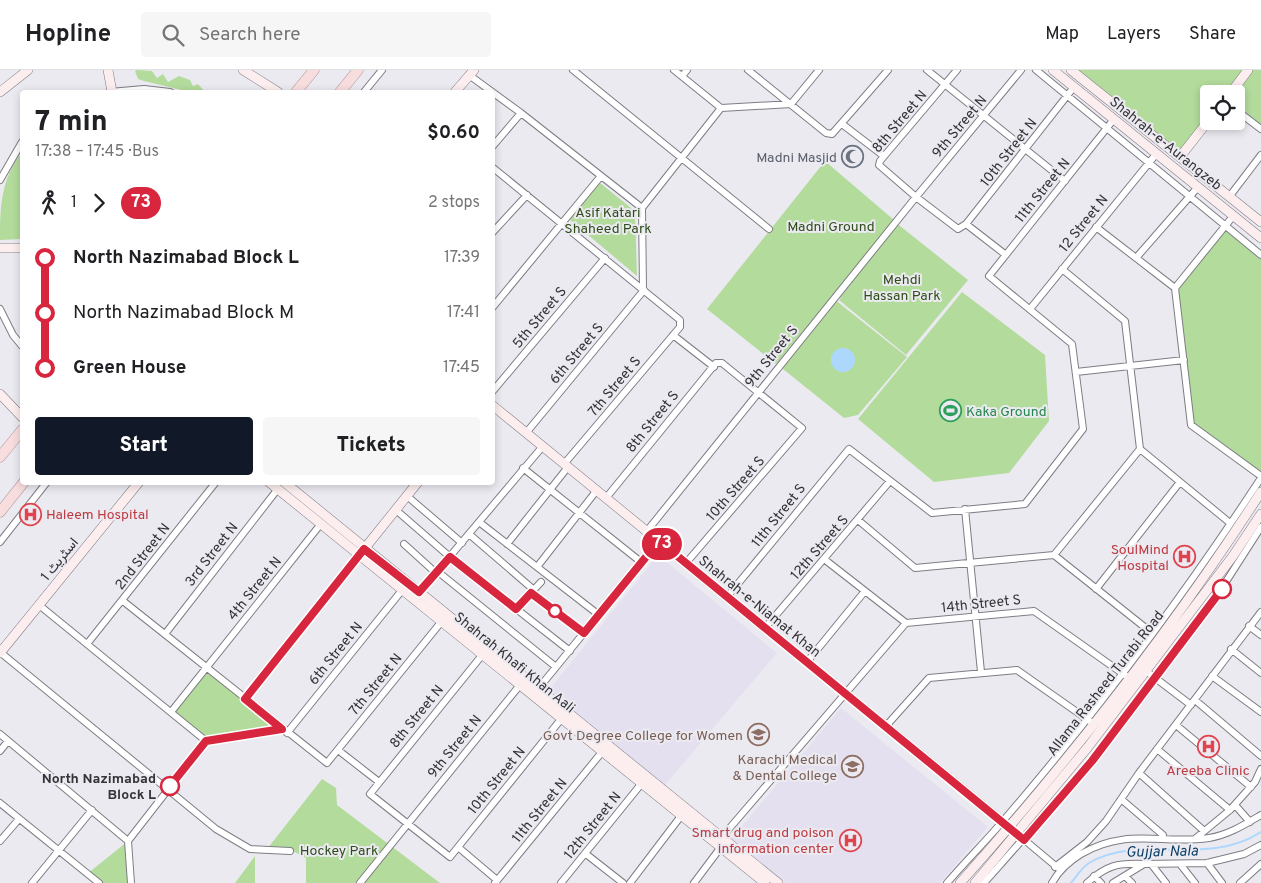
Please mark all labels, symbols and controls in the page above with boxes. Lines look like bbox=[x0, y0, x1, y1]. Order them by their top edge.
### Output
search box bbox=[141, 12, 491, 57]
text: Hopline bbox=[25, 20, 111, 50]
icon: search bbox=[159, 21, 187, 49]
text: Search here bbox=[199, 23, 301, 47]
text: Map bbox=[1045, 23, 1079, 46]
text: Layers bbox=[1107, 23, 1161, 46]
text: Share bbox=[1189, 23, 1236, 46]
map controls bbox=[1200, 85, 1245, 130]
button: locate bbox=[1200, 85, 1245, 130]
street label: 8th Street N bbox=[869, 87, 931, 157]
street label: 9th Street N bbox=[929, 92, 991, 162]
street label: Shahrah-e-Aurangzeb bbox=[1106, 94, 1225, 195]
text: 7 min bbox=[35, 105, 108, 141]
street label: 10th Street N bbox=[977, 115, 1041, 191]
text: $0.60 bbox=[427, 121, 480, 145]
text: 17:38 – 17:45 · Bus bbox=[35, 142, 159, 162]
mosque icon: Madni Masjid bbox=[841, 145, 865, 169]
place label: Madni Masjid bbox=[756, 150, 837, 167]
street label: 11th Street N bbox=[1012, 155, 1074, 227]
icon: walk bbox=[35, 189, 63, 217]
icon: forward bbox=[85, 189, 113, 217]
text: 73 bbox=[131, 191, 151, 214]
street label: 12 Street N bbox=[1056, 192, 1112, 256]
text: 1 bbox=[71, 193, 77, 213]
text: 2 stops bbox=[428, 193, 480, 213]
park label: Asif Katari Shaheed Park bbox=[564, 205, 652, 238]
park label: Madni Ground bbox=[787, 219, 875, 236]
text: North Nazimabad Block L bbox=[73, 246, 299, 270]
text: 17:39 bbox=[444, 248, 480, 268]
park label: Mehdi Hassan Park bbox=[863, 272, 941, 305]
street label: 5th Street S bbox=[509, 284, 571, 352]
text: North Nazimabad Block M bbox=[73, 301, 294, 325]
text: 17:41 bbox=[447, 303, 480, 323]
street label: 6th Street S bbox=[547, 320, 608, 388]
street label: 9th Street S bbox=[742, 323, 802, 391]
street label: 7th Street S bbox=[585, 353, 645, 421]
text: Green House bbox=[73, 356, 186, 380]
text: 17:45 bbox=[443, 358, 480, 378]
street label: 8th Street S bbox=[623, 388, 683, 456]
sports icon: Kaka Ground bbox=[938, 399, 962, 423]
place label: Kaka Ground bbox=[966, 404, 1047, 421]
button: Start bbox=[35, 417, 253, 475]
button: Tickets bbox=[263, 417, 480, 475]
street label: 10th Street S bbox=[703, 453, 769, 525]
street label: 11th Street S bbox=[748, 481, 810, 551]
hospital icon: Haleem Hospital bbox=[18, 502, 42, 526]
place label: Haleem Hospital bbox=[46, 507, 149, 524]
street label: 12th Street S bbox=[787, 512, 853, 584]
street label: 2nd Street N bbox=[112, 520, 174, 594]
street label: 3rd Street N bbox=[182, 520, 242, 590]
line badge: 73 bbox=[640, 528, 684, 560]
text: 73 bbox=[652, 532, 672, 555]
street label: اسٹریٹ 1 bbox=[38, 535, 83, 585]
place label: SoulMind Hospital bbox=[1111, 542, 1169, 575]
hospital icon: SoulMind Hospital bbox=[1173, 545, 1197, 569]
street label: Shahrah-e-Niamat Khan bbox=[695, 553, 824, 662]
street label: 4th Street N bbox=[224, 554, 286, 624]
unlabelled marker bbox=[1212, 579, 1232, 599]
street label: 14th Street S bbox=[940, 592, 1022, 617]
unlabelled marker bbox=[548, 604, 562, 618]
street label: Allama Rasheed Turabi Road bbox=[1044, 608, 1168, 760]
street label: Shahrah Khafi Khan Aali bbox=[450, 609, 578, 717]
street label: 6th Street N bbox=[306, 619, 367, 689]
street label: 7th Street N bbox=[346, 651, 406, 719]
street label: 8th Street N bbox=[387, 682, 448, 752]
street label: 9th Street N bbox=[425, 712, 486, 782]
school or university icon: Govt Degree College for Women bbox=[747, 723, 771, 747]
place label: Govt Degree College for Women bbox=[543, 728, 743, 745]
hospital icon: Areeba Clinic bbox=[1196, 735, 1220, 759]
street label: 10th Street N bbox=[465, 744, 530, 818]
place label: Karachi Medical & Dental College bbox=[733, 752, 837, 785]
school or university icon: Karachi Medical & Dental College bbox=[841, 755, 865, 779]
place label: Areeba Clinic bbox=[1166, 763, 1250, 780]
place label: North Nazimabad Block L bbox=[42, 771, 156, 804]
street label: 11th Street N bbox=[509, 775, 571, 847]
marker: North Nazimabad Block L bbox=[160, 776, 180, 796]
street label: 12th Street N bbox=[561, 789, 625, 863]
place label: Smart drug and poison information center bbox=[691, 825, 835, 858]
hospital icon: Smart drug and poison information center bbox=[838, 828, 862, 852]
water label: Gujjar Nala bbox=[1126, 842, 1199, 863]
park label: Hockey Park bbox=[300, 843, 378, 860]

